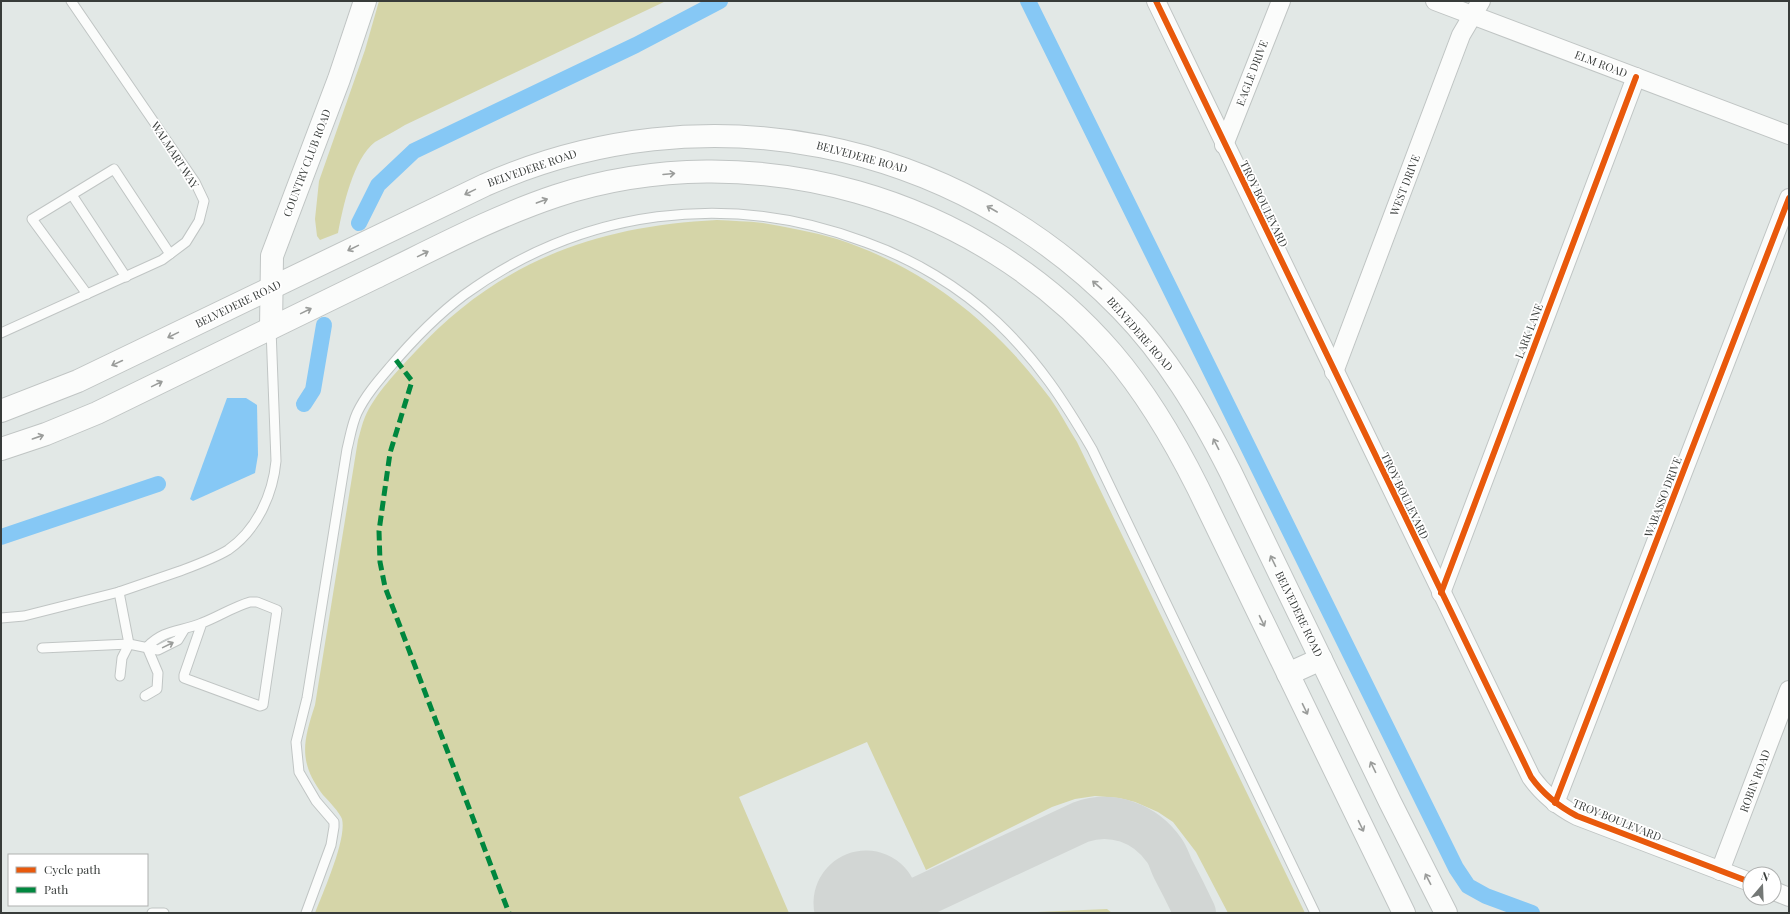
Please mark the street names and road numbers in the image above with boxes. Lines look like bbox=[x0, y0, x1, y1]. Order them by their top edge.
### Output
street label: EAGLE DRIVE bbox=[1232, 37, 1271, 108]
street label: ELM ROAD bbox=[1573, 47, 1630, 80]
street label: COUNTRY CLUB ROAD bbox=[279, 107, 334, 219]
street label: WALMART WAY bbox=[148, 118, 203, 192]
street label: BELVEDERE ROAD bbox=[815, 137, 909, 176]
street label: BELVEDERE ROAD bbox=[485, 145, 579, 190]
street label: WEST DRIVE bbox=[1386, 152, 1423, 218]
street label: TROY BOULEVARD bbox=[1237, 158, 1292, 250]
street label: BELVEDERE ROAD bbox=[192, 276, 283, 331]
street label: BELVEDERE ROAD bbox=[1104, 293, 1177, 374]
street label: LARK LANE bbox=[1511, 301, 1546, 361]
street label: TROY BOULEVARD bbox=[1378, 450, 1433, 542]
street label: WABASSO DRIVE bbox=[1640, 454, 1685, 540]
street label: BELVEDERE ROAD bbox=[1272, 568, 1327, 659]
street label: ROBIN ROAD bbox=[1736, 747, 1773, 814]
street label: TROY BOULEVARD bbox=[1571, 795, 1664, 844]

